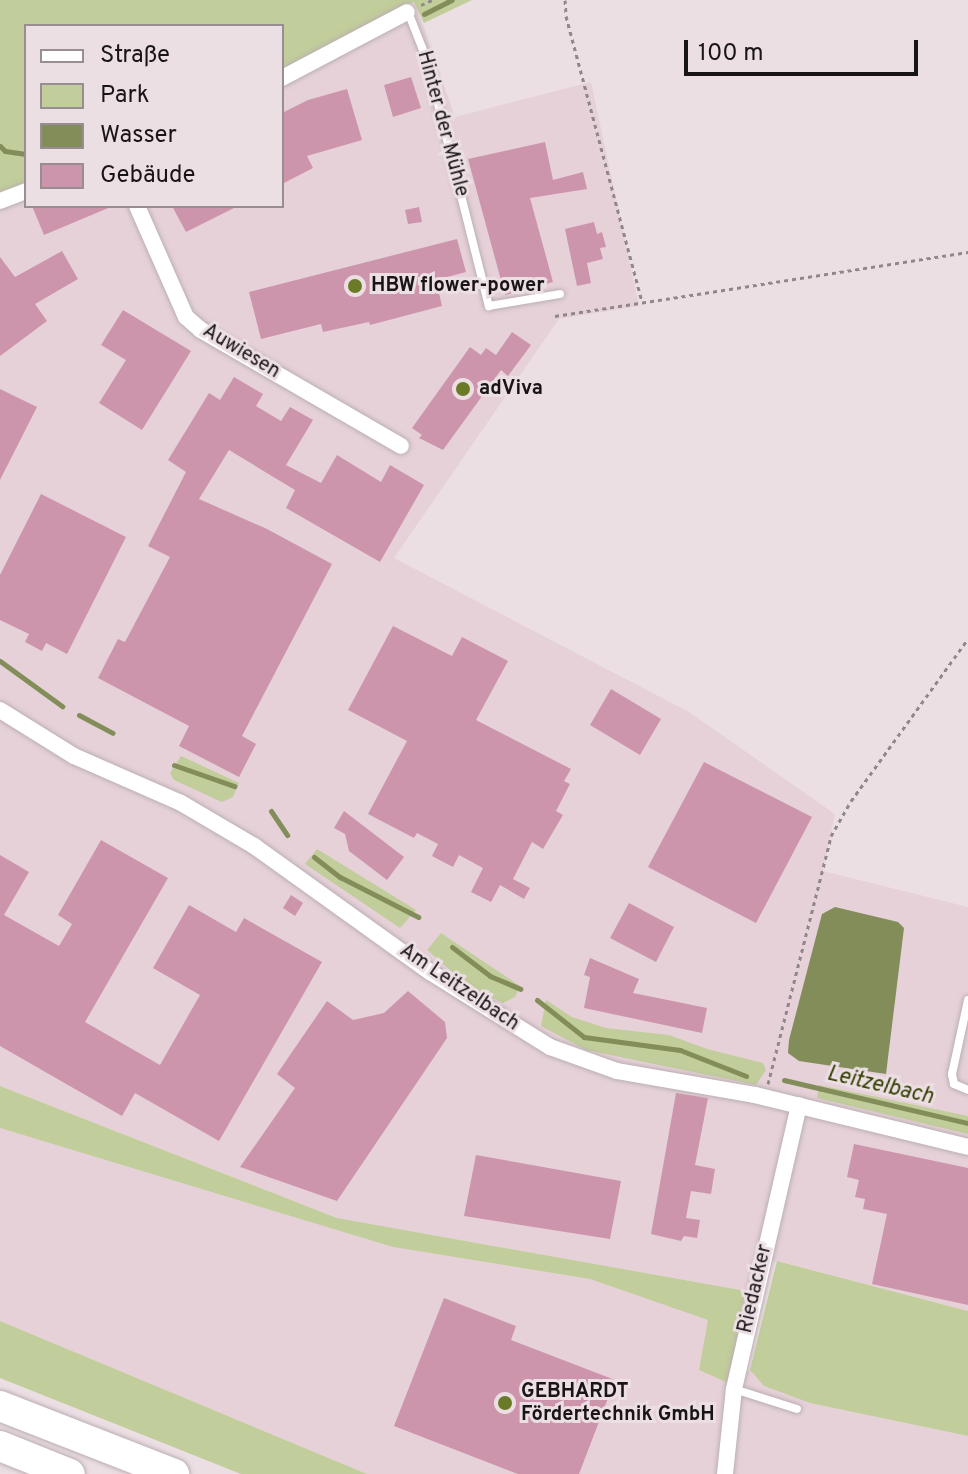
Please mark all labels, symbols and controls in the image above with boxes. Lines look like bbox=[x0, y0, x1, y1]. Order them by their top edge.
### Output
legend bbox=[24, 24, 284, 208]
scale bar bbox=[688, 24, 922, 74]
text: 100 m bbox=[698, 39, 764, 69]
text: Straße bbox=[100, 41, 170, 71]
street label: Hinter der Mühle bbox=[411, 48, 473, 200]
text: Park bbox=[100, 81, 150, 111]
text: Wasser bbox=[100, 121, 177, 151]
text: Gebäude bbox=[100, 161, 195, 191]
place label: HBW flower-power bbox=[371, 274, 545, 298]
marker: HBW flower-power bbox=[346, 277, 364, 295]
street label: Auwiesen bbox=[198, 320, 284, 384]
place label: adViva bbox=[479, 377, 543, 401]
marker: adViva bbox=[454, 380, 472, 398]
street label: Am Leitzelbach bbox=[395, 939, 523, 1037]
water label: Leitzelbach bbox=[824, 1061, 936, 1111]
street label: Riedacker bbox=[734, 1242, 778, 1336]
place label: GEBHARDT Fördertechnik GmbH bbox=[521, 1380, 715, 1427]
marker: GEBHARDT Fördertechnik GmbH bbox=[496, 1394, 514, 1412]

